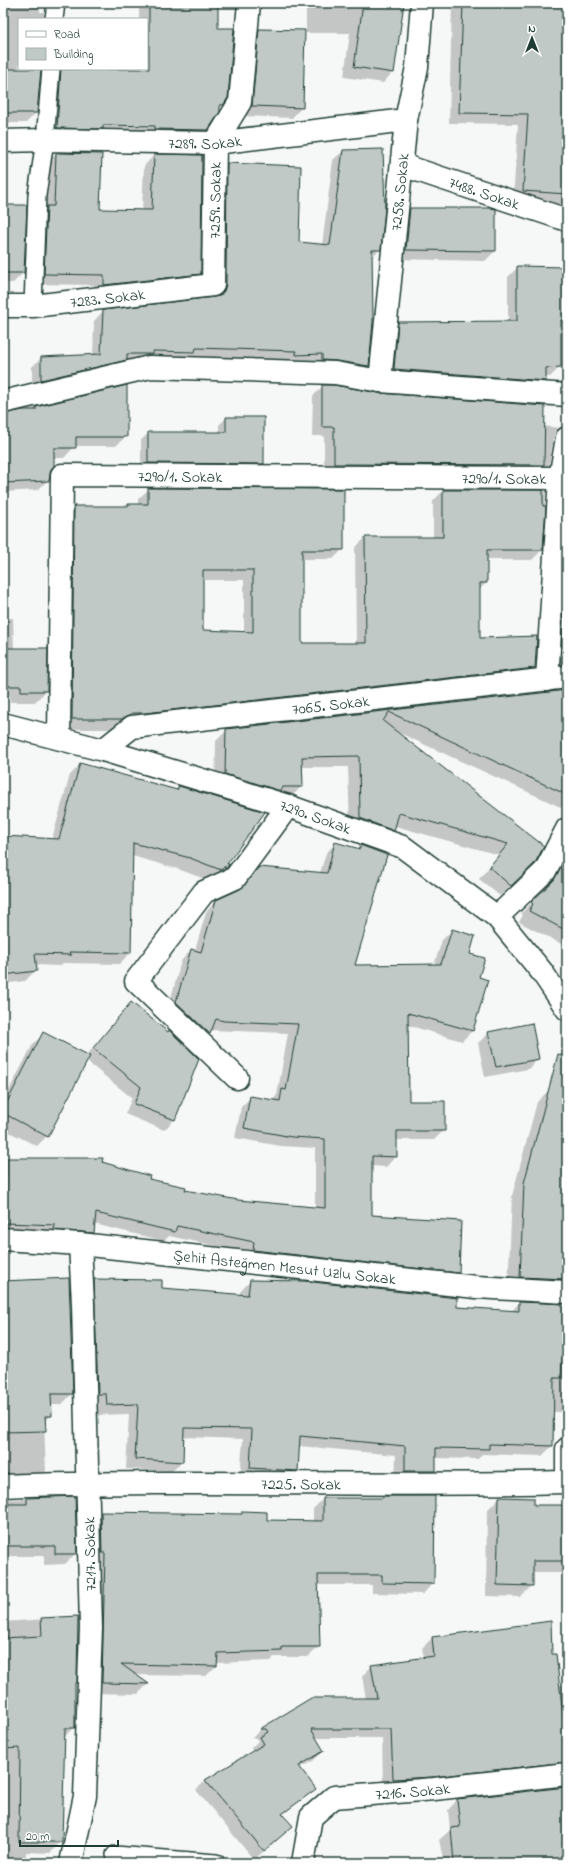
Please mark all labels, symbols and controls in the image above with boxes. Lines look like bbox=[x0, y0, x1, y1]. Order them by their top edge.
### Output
legend bbox=[18, 18, 148, 70]
north arrow bbox=[512, 18, 552, 58]
text: N bbox=[528, 21, 536, 37]
text: Road bbox=[54, 26, 80, 44]
text: Building bbox=[53, 46, 93, 65]
street label: 7289. Sokak bbox=[168, 130, 244, 157]
street label: 7258. Sokak bbox=[385, 151, 417, 232]
street label: 7259. Sokak bbox=[204, 161, 229, 239]
street label: 7488. Sokak bbox=[445, 171, 523, 218]
street label: 7283. Sokak bbox=[69, 283, 147, 316]
street label: 7290/1. Sokak bbox=[138, 465, 223, 490]
street label: 7290/1. Sokak bbox=[462, 467, 547, 492]
street label: 7065. Sokak bbox=[291, 690, 372, 723]
street label: 7290. Sokak bbox=[276, 794, 355, 842]
street label: Şehit Asteğmen Mesut Uzlu Sokak bbox=[172, 1244, 398, 1292]
street label: 7225. Sokak bbox=[261, 1473, 342, 1498]
street label: 7217. Sokak bbox=[78, 1516, 104, 1591]
street label: 7216. Sokak bbox=[375, 1777, 452, 1808]
scale bar bbox=[20, 1822, 118, 1848]
text: 20 m bbox=[26, 1828, 49, 1846]

